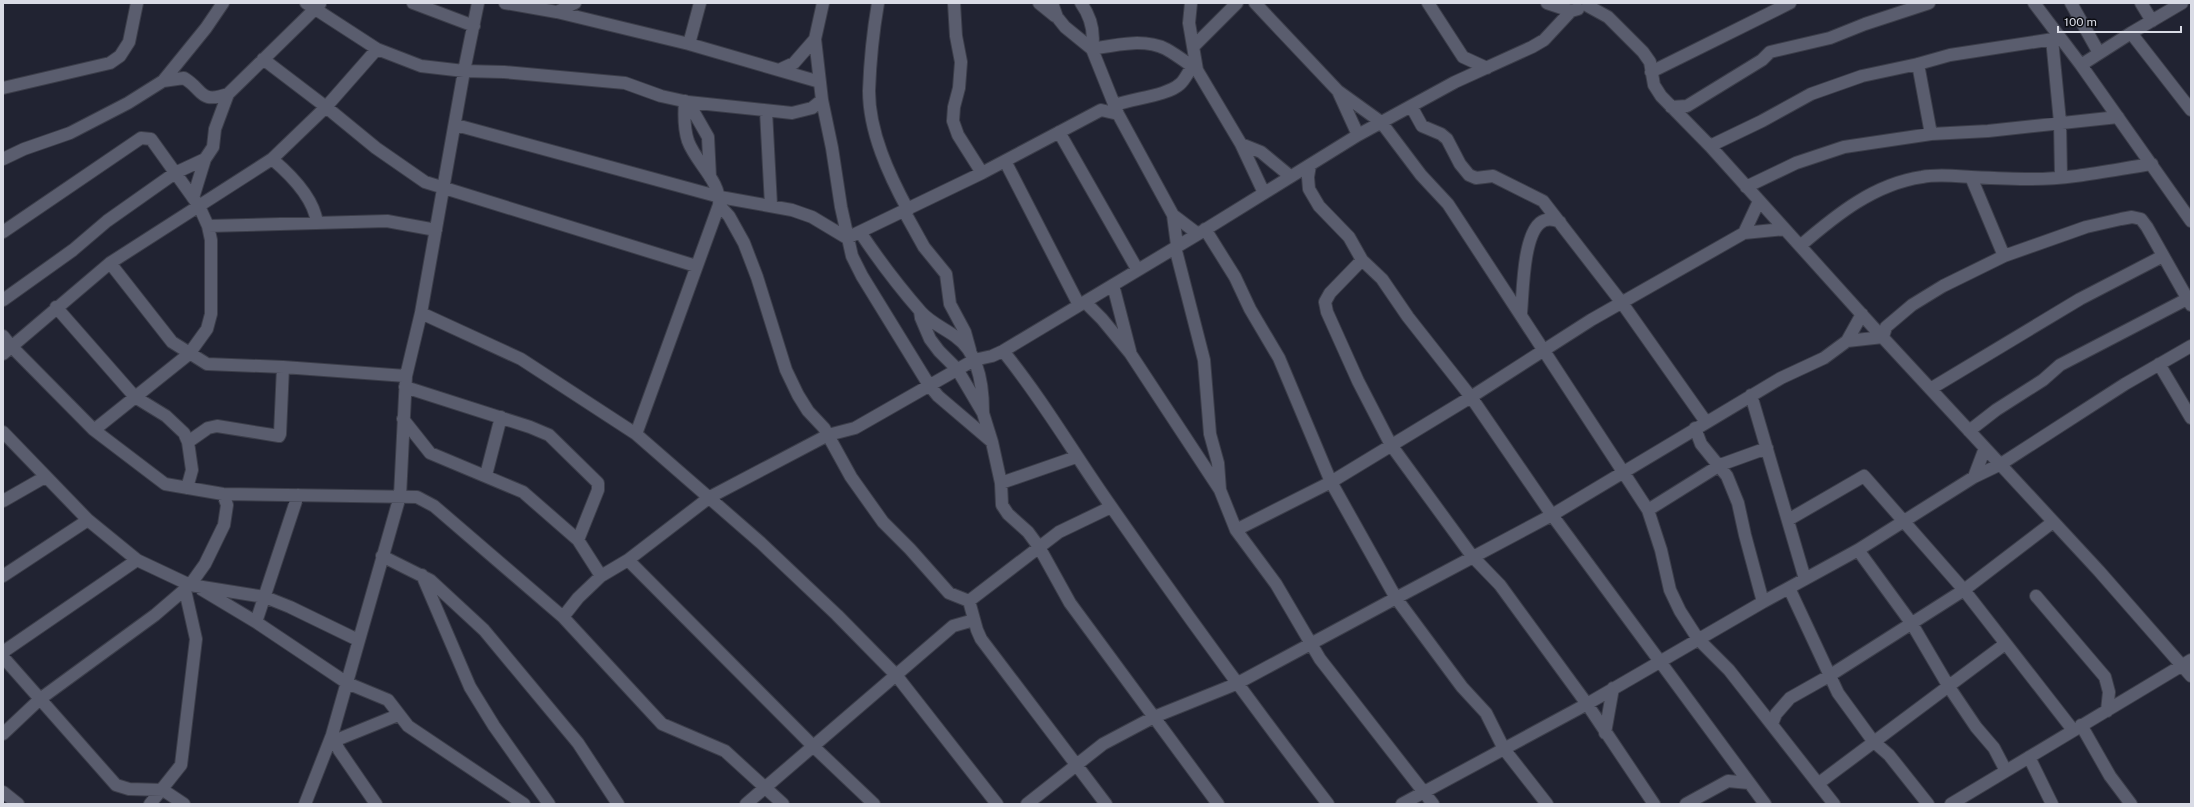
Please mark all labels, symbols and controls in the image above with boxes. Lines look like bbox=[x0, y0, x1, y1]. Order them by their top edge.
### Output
scale bar bbox=[2058, 8, 2181, 34]
text: 100 m bbox=[2064, 15, 2097, 29]

